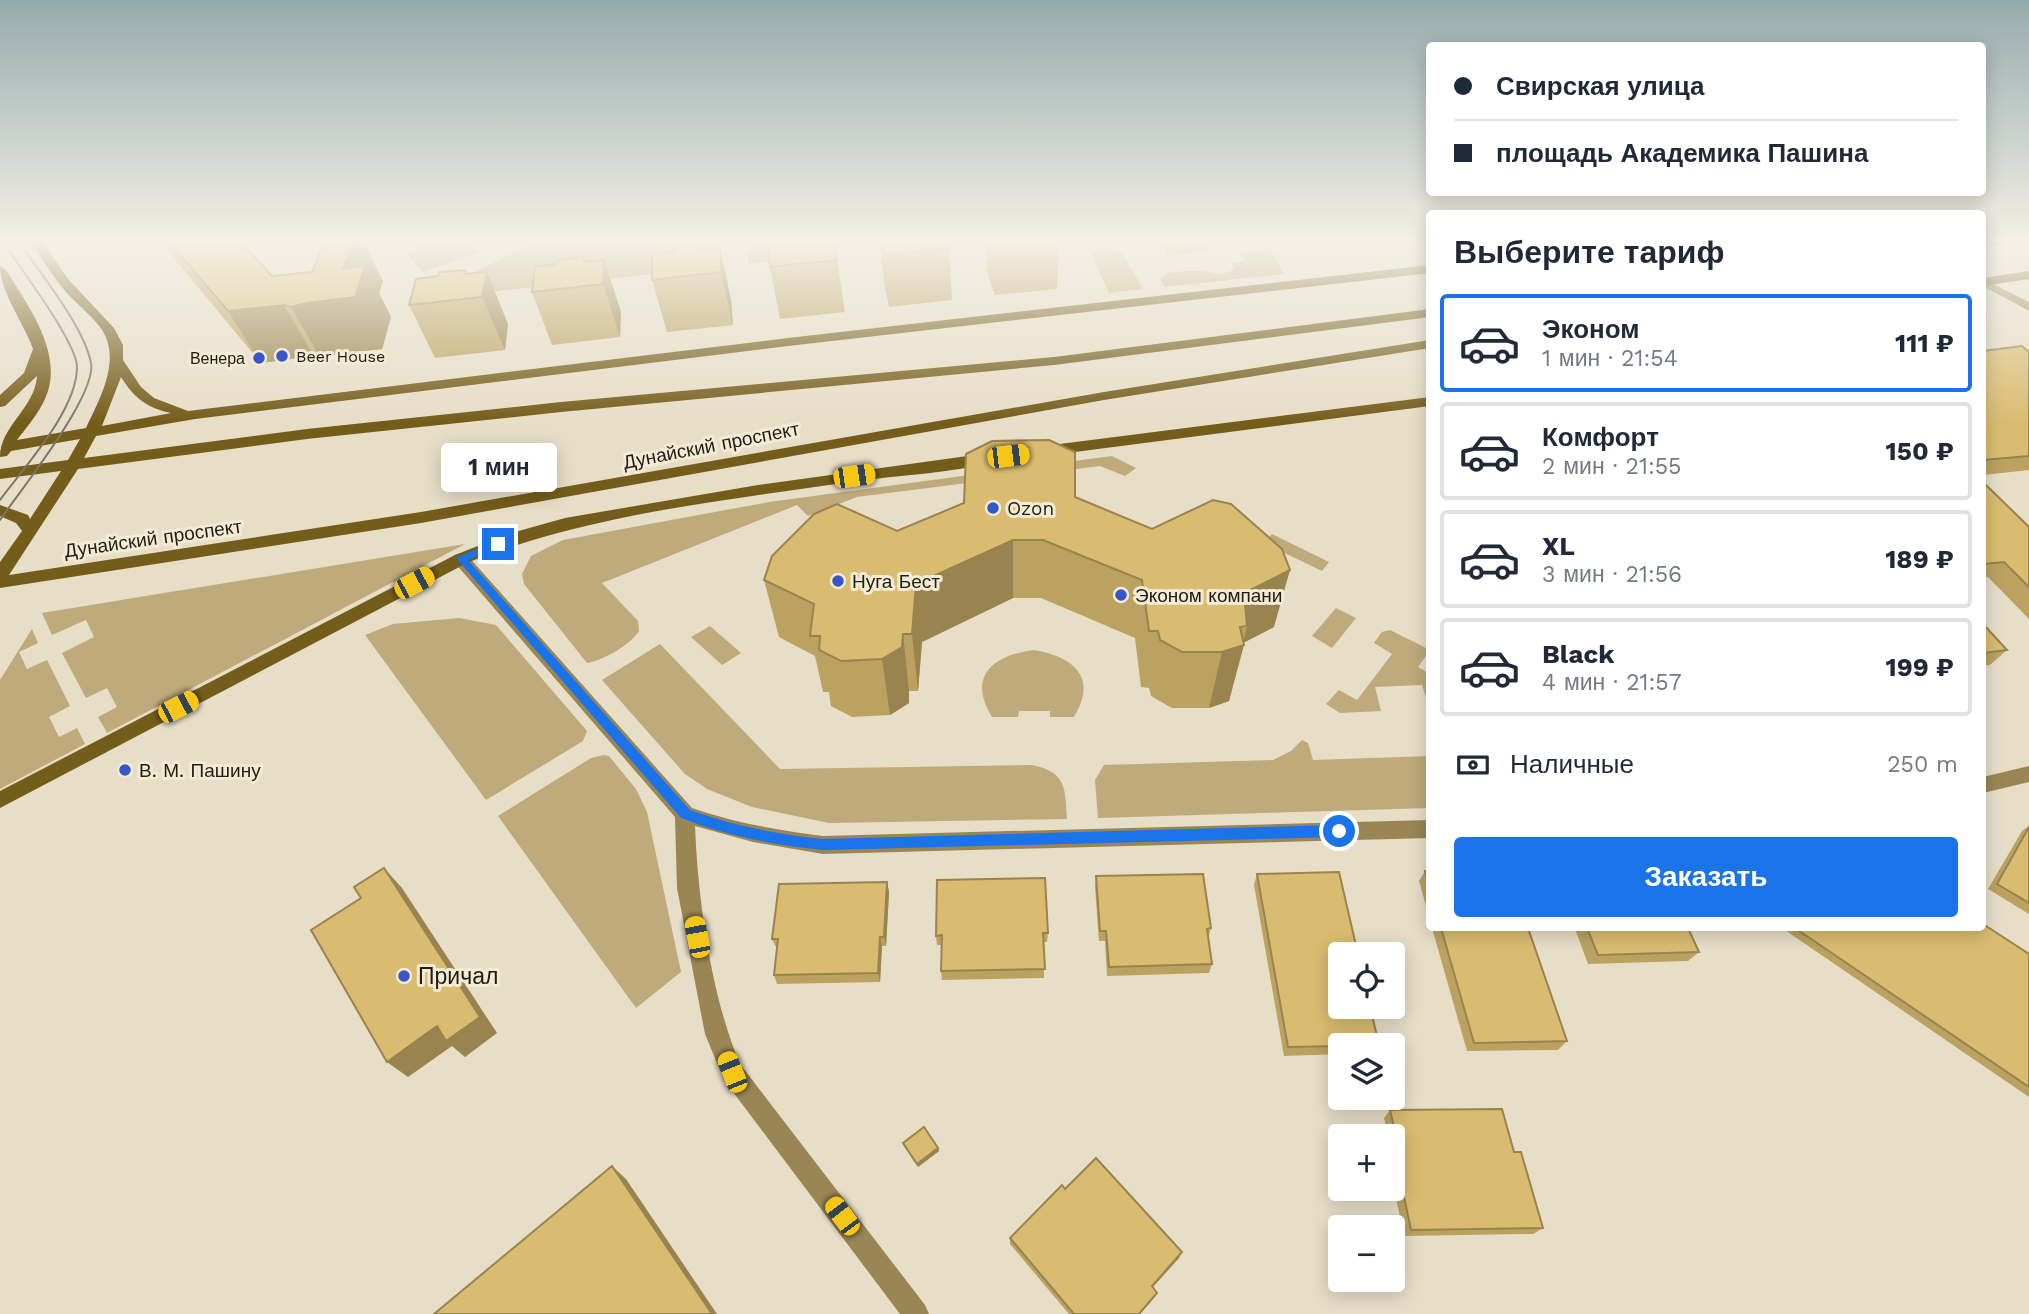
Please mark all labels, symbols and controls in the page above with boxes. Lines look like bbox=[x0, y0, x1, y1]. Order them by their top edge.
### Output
text: Свирская улица bbox=[1496, 71, 1705, 101]
text: площадь Академика Пашина bbox=[1496, 138, 1868, 168]
text: Выберите тариф bbox=[1454, 233, 1725, 271]
icon: car bbox=[1458, 312, 1521, 375]
text: Эконом bbox=[1542, 314, 1640, 344]
text: 111 ₽ bbox=[1895, 328, 1954, 358]
text: 1 мин · 21:54 bbox=[1542, 345, 1678, 372]
place label: Beer House bbox=[296, 347, 385, 366]
marker: Beer House bbox=[274, 348, 290, 364]
place label: Венера bbox=[190, 349, 245, 368]
marker: Венера bbox=[251, 350, 267, 366]
street label: Дунайский проспект bbox=[621, 417, 801, 474]
icon: car bbox=[1458, 420, 1521, 483]
text: Комфорт bbox=[1542, 422, 1659, 452]
text: 150 ₽ bbox=[1886, 436, 1954, 466]
callout: 1 мин bbox=[440, 442, 556, 491]
car bbox=[986, 443, 1031, 469]
text: 2 мин · 21:55 bbox=[1542, 453, 1681, 480]
text: 1 мин bbox=[468, 454, 530, 481]
car bbox=[832, 463, 877, 489]
place label: Ozon bbox=[1007, 497, 1054, 520]
marker: Ozon bbox=[985, 500, 1001, 516]
street label: Дунайский проспект bbox=[63, 515, 244, 562]
route end bbox=[482, 528, 514, 560]
icon: car bbox=[1458, 528, 1521, 591]
text: XL bbox=[1542, 531, 1575, 561]
text: 189 ₽ bbox=[1885, 544, 1954, 574]
text: 3 мин · 21:56 bbox=[1542, 561, 1682, 588]
car bbox=[391, 564, 438, 602]
place label: Нуга Бест bbox=[852, 570, 940, 593]
marker: Нуга Бест bbox=[830, 573, 846, 589]
place label: Эконом компани bbox=[1135, 584, 1282, 607]
marker: Эконом компани bbox=[1113, 587, 1129, 603]
icon: car bbox=[1458, 636, 1521, 699]
text: Black bbox=[1542, 639, 1614, 669]
text: 199 ₽ bbox=[1885, 652, 1954, 682]
text: 4 мин · 21:57 bbox=[1542, 669, 1682, 696]
car bbox=[155, 688, 202, 726]
icon: cash bbox=[1454, 746, 1492, 784]
text: Наличные bbox=[1510, 749, 1634, 779]
text: 250 m bbox=[1887, 751, 1958, 778]
place label: В. М. Пашину bbox=[139, 759, 261, 782]
marker: В. М. Пашину bbox=[117, 762, 133, 778]
route start bbox=[1323, 815, 1355, 847]
button: Заказать bbox=[1454, 837, 1958, 917]
car bbox=[683, 914, 712, 960]
map controls bbox=[1328, 942, 1405, 1292]
button: locate bbox=[1328, 942, 1405, 1019]
place label: Причал bbox=[418, 963, 498, 990]
marker: Причал bbox=[396, 968, 412, 984]
button: layers bbox=[1328, 1033, 1405, 1110]
car bbox=[715, 1049, 750, 1095]
button: + bbox=[1328, 1124, 1405, 1201]
car bbox=[821, 1193, 864, 1239]
button: − bbox=[1328, 1215, 1405, 1292]

